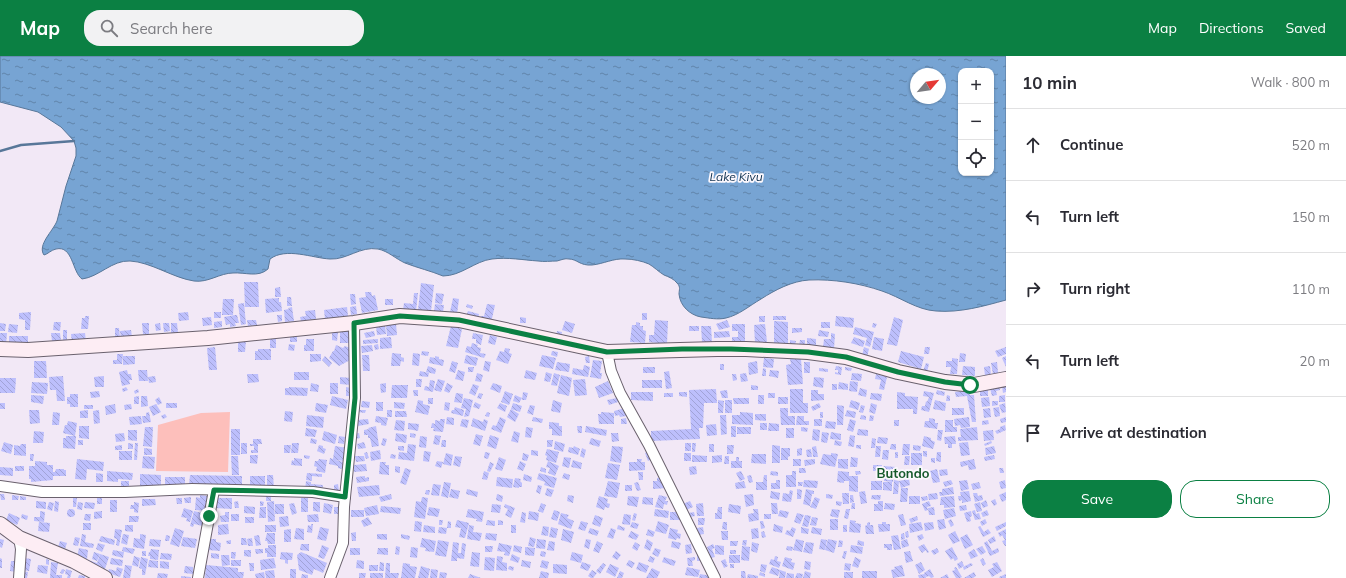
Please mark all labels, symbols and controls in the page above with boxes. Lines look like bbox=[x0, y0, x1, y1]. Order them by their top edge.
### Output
search box bbox=[84, 10, 364, 46]
text: Map bbox=[20, 16, 60, 40]
icon: search bbox=[98, 17, 120, 39]
text: Search here bbox=[130, 19, 213, 38]
text: Map bbox=[1148, 19, 1177, 37]
text: Directions bbox=[1199, 19, 1264, 37]
text: Saved bbox=[1286, 19, 1326, 37]
north arrow bbox=[910, 68, 946, 104]
map controls bbox=[958, 68, 994, 176]
button: + bbox=[958, 68, 994, 104]
text: 10 min bbox=[1022, 72, 1077, 93]
text: Walk · 800 m bbox=[1251, 74, 1330, 90]
button: − bbox=[958, 104, 994, 140]
icon: ahead bbox=[1022, 134, 1044, 156]
text: Continue bbox=[1060, 135, 1123, 154]
text: 520 m bbox=[1292, 137, 1330, 153]
button: locate bbox=[958, 140, 994, 176]
water label: Lake Kivu bbox=[709, 169, 763, 184]
icon: left bbox=[1022, 206, 1044, 228]
text: Turn left bbox=[1060, 207, 1119, 226]
text: 150 m bbox=[1292, 209, 1330, 225]
icon: right bbox=[1022, 278, 1044, 300]
text: Turn right bbox=[1060, 279, 1130, 298]
text: 110 m bbox=[1292, 281, 1330, 297]
icon: left bbox=[1022, 350, 1044, 372]
text: Turn left bbox=[1060, 351, 1119, 370]
text: 20 m bbox=[1300, 353, 1330, 369]
route start bbox=[961, 376, 979, 394]
icon: arrive bbox=[1022, 422, 1044, 444]
text: Arrive at destination bbox=[1060, 423, 1207, 442]
district label: Butondo bbox=[877, 465, 930, 481]
button: Save bbox=[1022, 480, 1172, 518]
button: Share bbox=[1180, 480, 1330, 518]
route end bbox=[200, 507, 218, 525]

